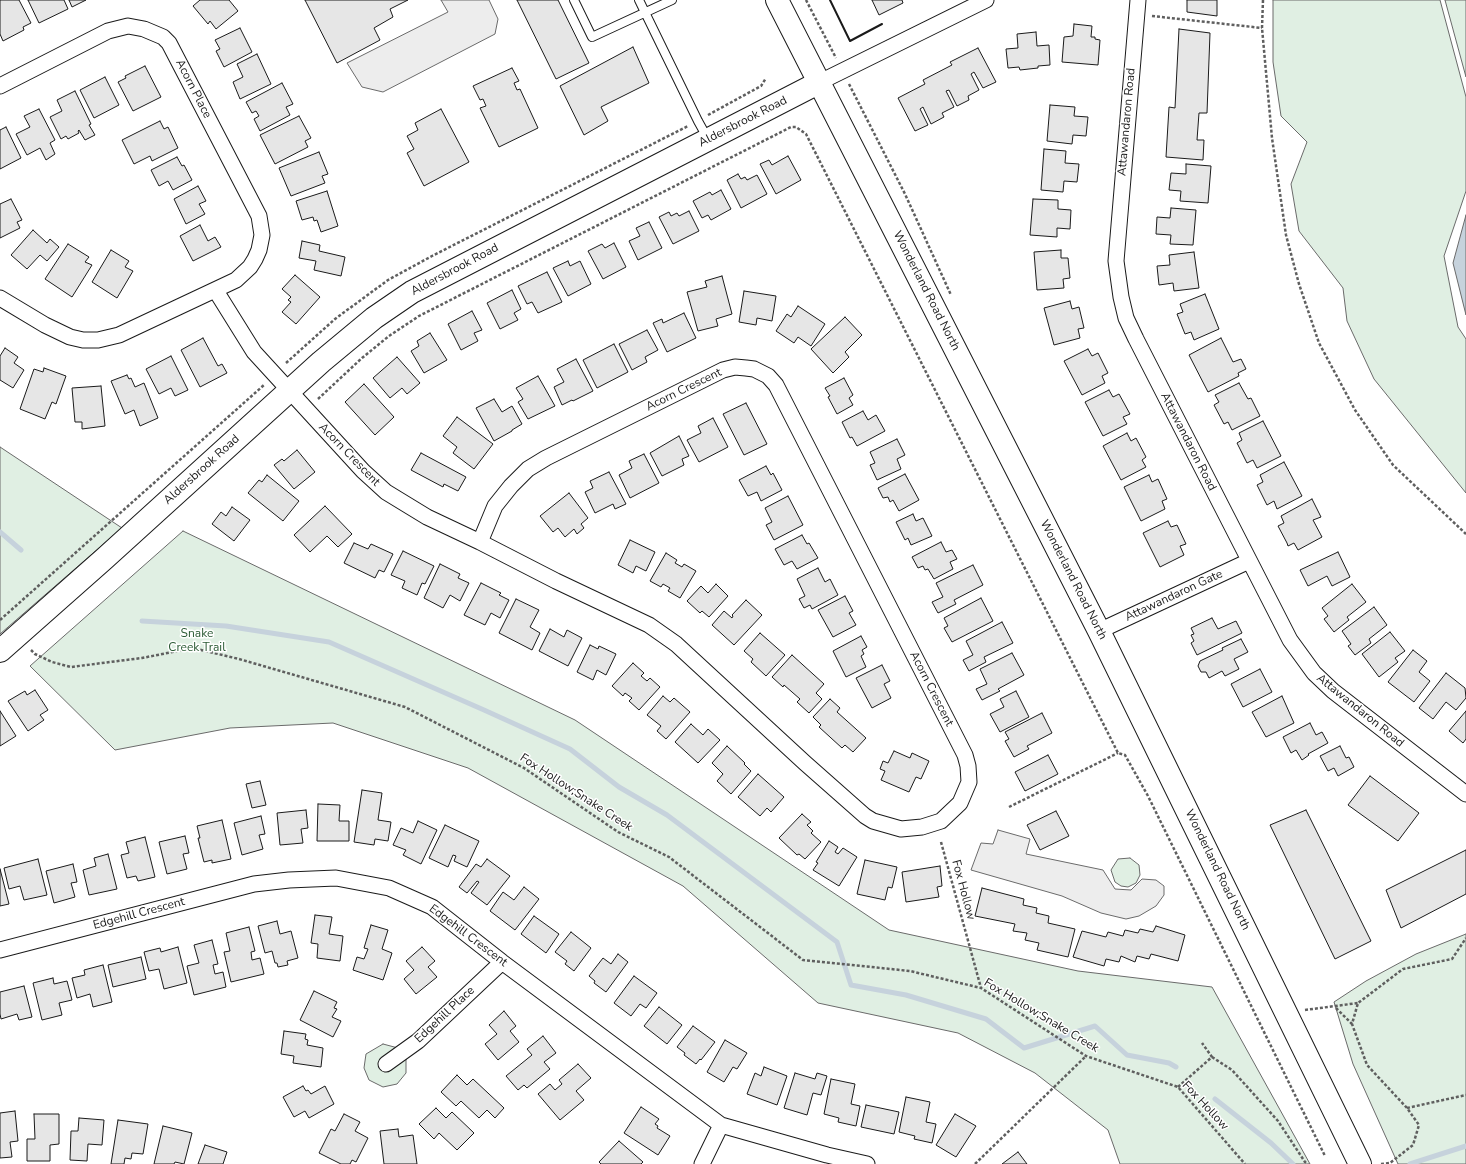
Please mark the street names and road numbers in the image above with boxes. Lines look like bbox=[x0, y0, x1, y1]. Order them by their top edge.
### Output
street label: Acorn Place bbox=[172, 57, 214, 121]
street label: Attawandaron Road bbox=[1115, 67, 1139, 177]
street label: Aldersbrook Road bbox=[696, 94, 790, 150]
street label: Wonderland Road North bbox=[889, 229, 963, 353]
street label: Aldersbrook Road bbox=[409, 241, 501, 299]
street label: Acorn Crescent bbox=[644, 365, 724, 415]
street label: Attawandaron Road bbox=[1157, 390, 1219, 494]
street label: Acorn Crescent bbox=[315, 420, 383, 490]
street label: Aldersbrook Road bbox=[161, 432, 243, 508]
street label: Wonderland Road North bbox=[1036, 518, 1110, 642]
street label: Attawandaron Gate bbox=[1123, 567, 1225, 625]
street label: Acorn Crescent bbox=[906, 649, 956, 729]
street label: Attawandaron Road bbox=[1313, 671, 1407, 751]
street label: Fox Hollow;Snake Creek bbox=[517, 751, 635, 835]
street label: Wonderland Road North bbox=[1181, 807, 1253, 933]
street label: Fox Hollow bbox=[948, 858, 978, 922]
street label: Edgehill Crescent bbox=[92, 895, 186, 933]
street label: Edgehill Crescent bbox=[426, 902, 510, 970]
street label: Fox Hollow;Snake Creek bbox=[981, 976, 1101, 1056]
street label: Edgehill Place bbox=[412, 984, 478, 1046]
street label: Fox Hollow bbox=[1179, 1078, 1231, 1134]

